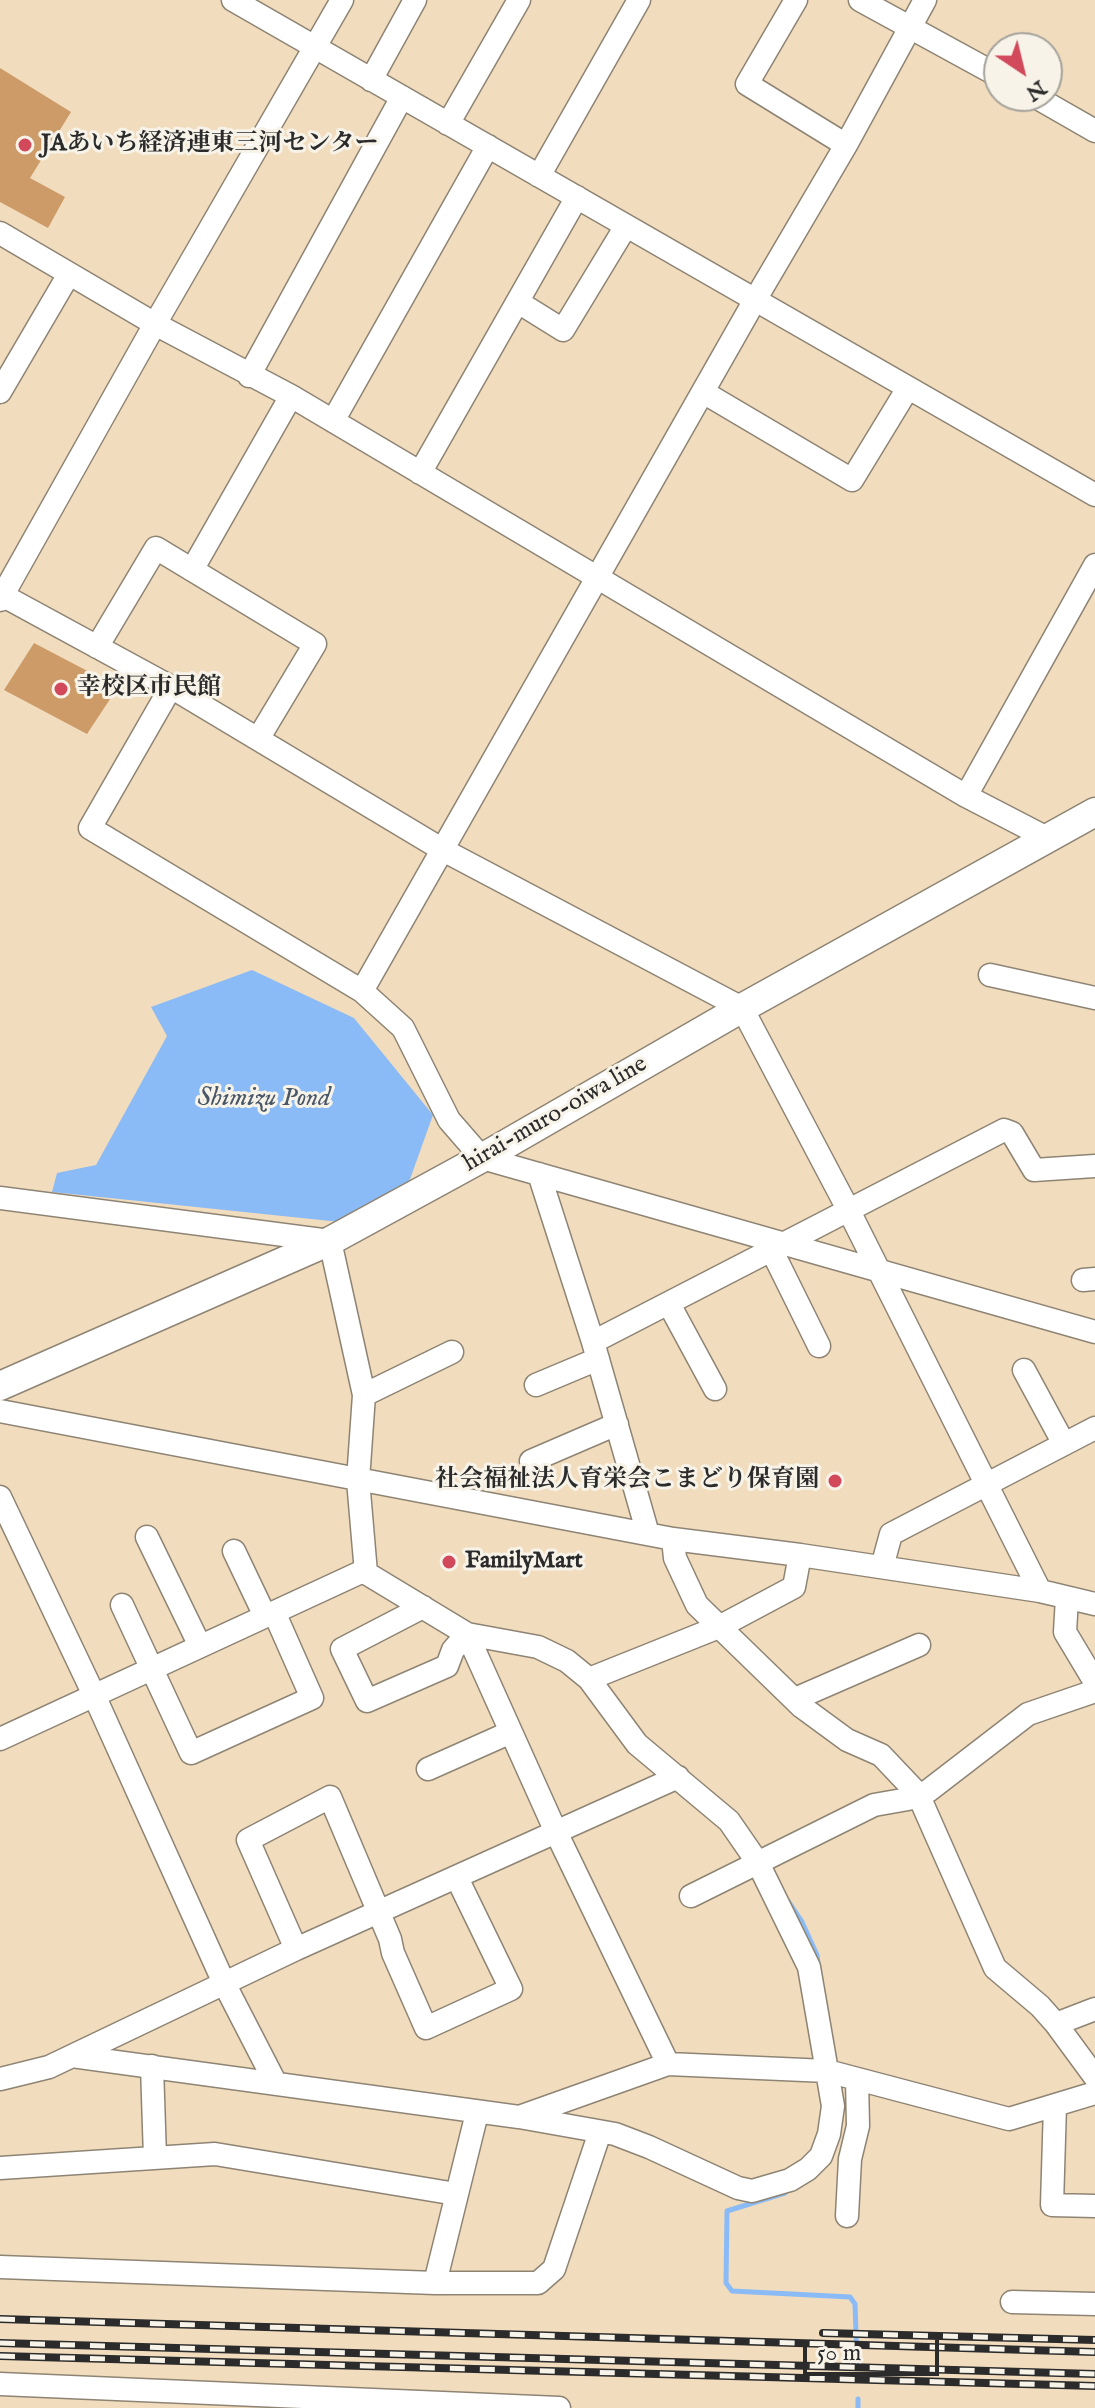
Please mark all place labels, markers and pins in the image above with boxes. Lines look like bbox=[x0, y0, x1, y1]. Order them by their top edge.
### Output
place label: JAあいち経済連東三河センター bbox=[41, 131, 378, 159]
marker: JAあいち経済連東三河センター bbox=[16, 136, 34, 154]
place label: 幸校区市民館 bbox=[77, 675, 221, 703]
marker: 幸校区市民館 bbox=[52, 680, 70, 698]
place label: 社会福祉法人育栄会こまどり保育園 bbox=[435, 1467, 819, 1495]
marker: 社会福祉法人育栄会こまどり保育園 bbox=[826, 1472, 844, 1490]
place label: FamilyMart bbox=[465, 1548, 583, 1576]
marker: FamilyMart bbox=[440, 1553, 458, 1571]

